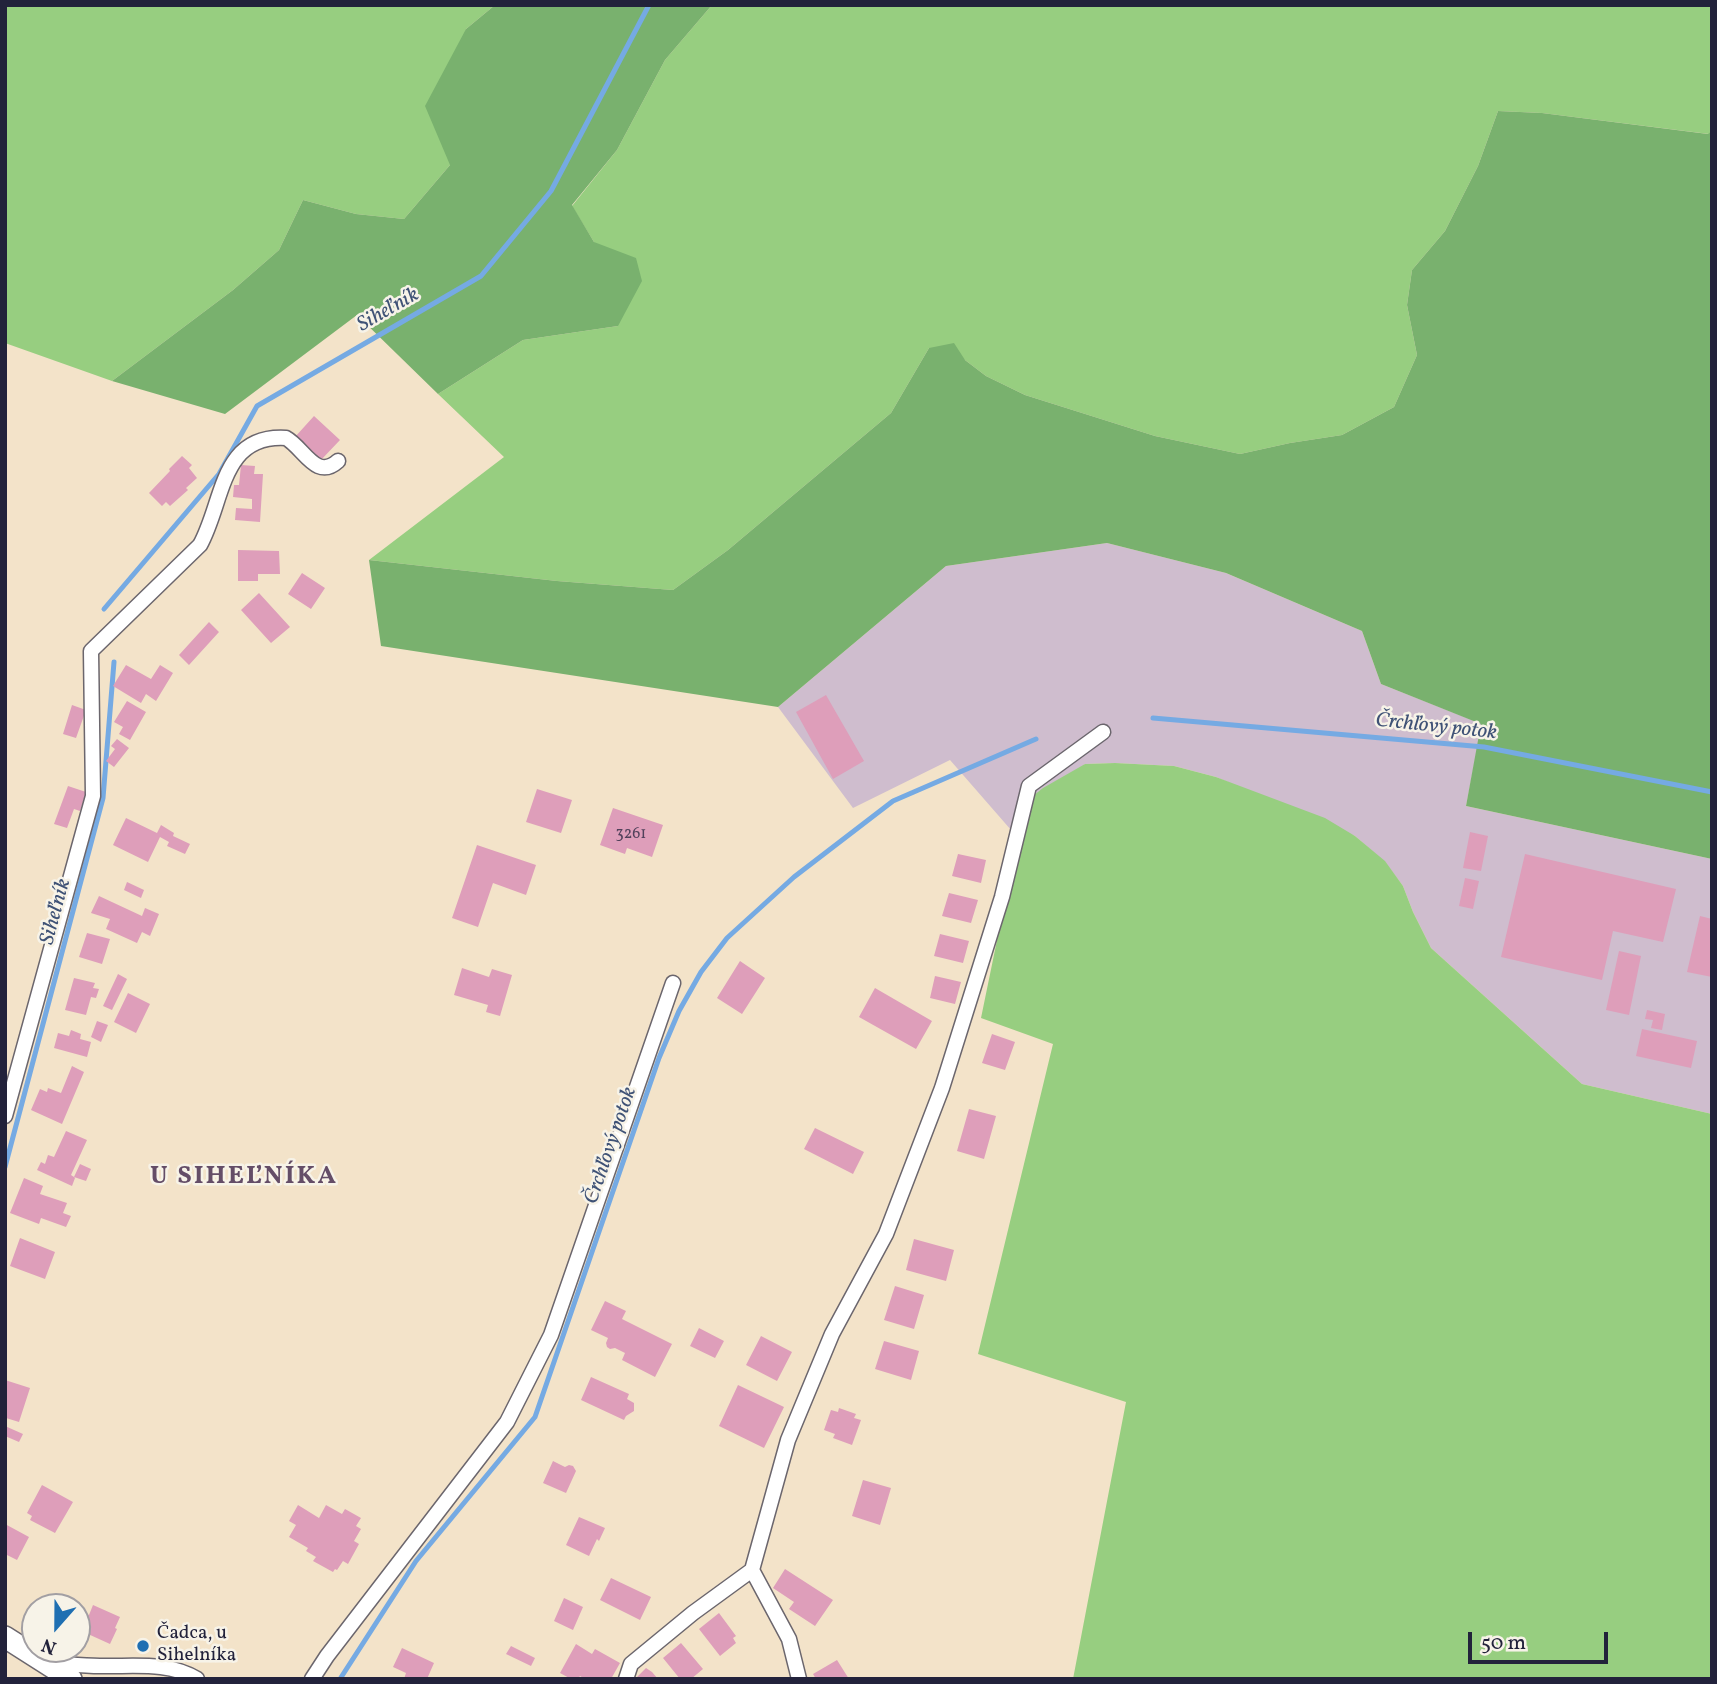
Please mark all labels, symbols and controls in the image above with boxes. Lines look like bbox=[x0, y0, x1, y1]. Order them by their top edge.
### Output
water label: Siheľník bbox=[354, 283, 424, 339]
water label: Črchľový potok bbox=[1374, 709, 1498, 747]
house number: 3261 bbox=[615, 825, 647, 845]
water label: Siheľník bbox=[36, 876, 78, 948]
water label: Črchľový potok bbox=[580, 1084, 644, 1208]
district label: U SIHEĽNÍKA bbox=[152, 1162, 336, 1194]
north arrow bbox=[21, 1593, 91, 1663]
scale bar bbox=[1472, 1618, 1612, 1662]
place label: Čadca, u Sihelníka bbox=[157, 1624, 236, 1668]
text: 50 m bbox=[1481, 1629, 1526, 1658]
text: N bbox=[38, 1631, 60, 1660]
marker: Čadca, u Sihelníka bbox=[135, 1638, 151, 1654]

